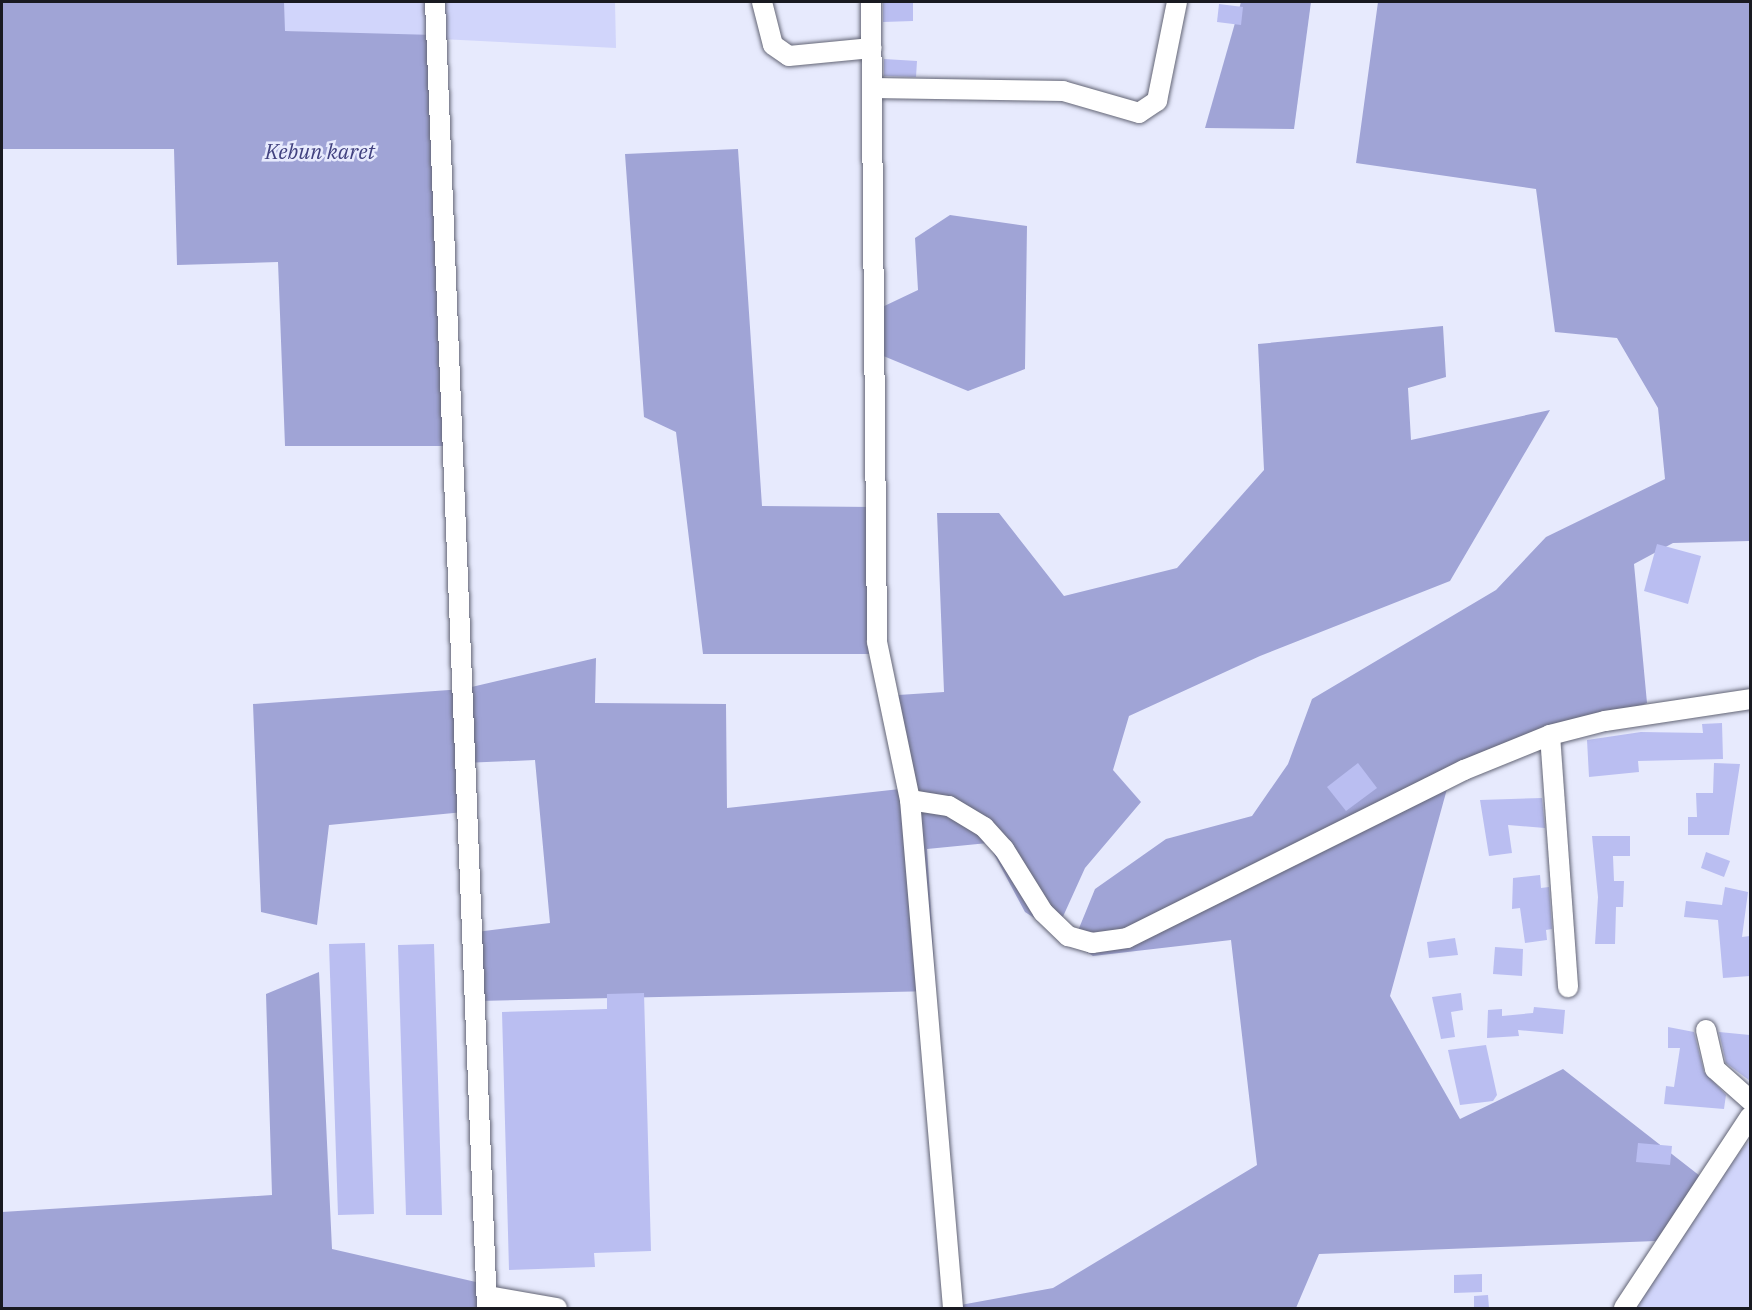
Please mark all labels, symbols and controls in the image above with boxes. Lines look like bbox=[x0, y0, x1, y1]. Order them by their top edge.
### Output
park label: Kebun karet bbox=[265, 138, 375, 164]

